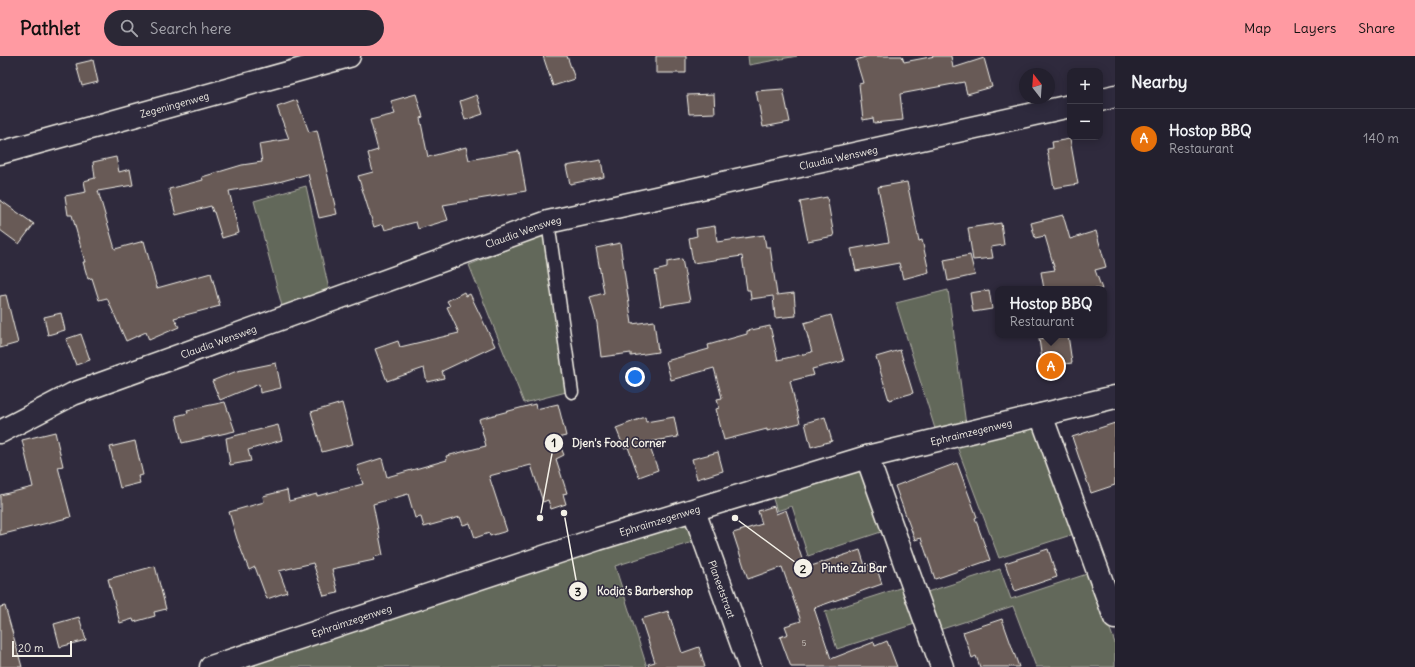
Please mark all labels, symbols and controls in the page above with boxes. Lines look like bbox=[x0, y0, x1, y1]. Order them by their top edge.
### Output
search box bbox=[104, 10, 384, 46]
text: Pathlet bbox=[20, 16, 80, 40]
icon: search bbox=[118, 17, 140, 39]
text: Search here bbox=[150, 19, 231, 38]
text: Map bbox=[1244, 19, 1271, 37]
text: Layers bbox=[1293, 19, 1336, 37]
text: Share bbox=[1358, 19, 1395, 37]
north arrow bbox=[1019, 68, 1055, 104]
map controls bbox=[1067, 68, 1103, 140]
button: + bbox=[1067, 68, 1103, 104]
text: Nearby bbox=[1131, 71, 1187, 93]
street label: Zegeningenweg bbox=[139, 89, 211, 121]
button: − bbox=[1067, 104, 1103, 140]
text: Hostop BBQ bbox=[1169, 121, 1252, 140]
text: A bbox=[1140, 130, 1148, 147]
text: 140 m bbox=[1363, 130, 1399, 147]
text: Restaurant bbox=[1169, 140, 1234, 157]
street label: Claudia Wensweg bbox=[798, 143, 879, 173]
street label: Claudia Wensweg bbox=[483, 213, 563, 251]
popup bbox=[995, 286, 1107, 338]
text: Hostop BBQ bbox=[1010, 294, 1092, 313]
text: Restaurant bbox=[1010, 313, 1074, 330]
street label: Claudia Wensweg bbox=[179, 322, 258, 362]
pin: A bbox=[1038, 351, 1064, 381]
your location bbox=[625, 367, 645, 387]
street label: Ephraimzegenweg bbox=[929, 416, 1013, 448]
callout: Djen's Food Corner bbox=[544, 431, 674, 454]
text: 1 bbox=[552, 435, 556, 450]
text: Djen's Food Corner bbox=[572, 436, 666, 450]
street label: Ephraimzegenweg bbox=[618, 502, 702, 539]
callout: Pintie Zai Bar bbox=[793, 557, 895, 580]
street label: Planeetstraat bbox=[705, 559, 738, 621]
text: 2 bbox=[800, 561, 807, 576]
text: Pintie Zai Bar bbox=[821, 561, 887, 575]
callout: Kodja’s Barbershop bbox=[568, 580, 701, 603]
text: 3 bbox=[575, 584, 582, 599]
text: Kodja’s Barbershop bbox=[597, 584, 693, 599]
street label: Ephraimzegenweg bbox=[310, 602, 393, 640]
house number: 5 bbox=[802, 638, 807, 648]
scale bar bbox=[12, 639, 72, 658]
text: 20 m bbox=[18, 641, 44, 655]

